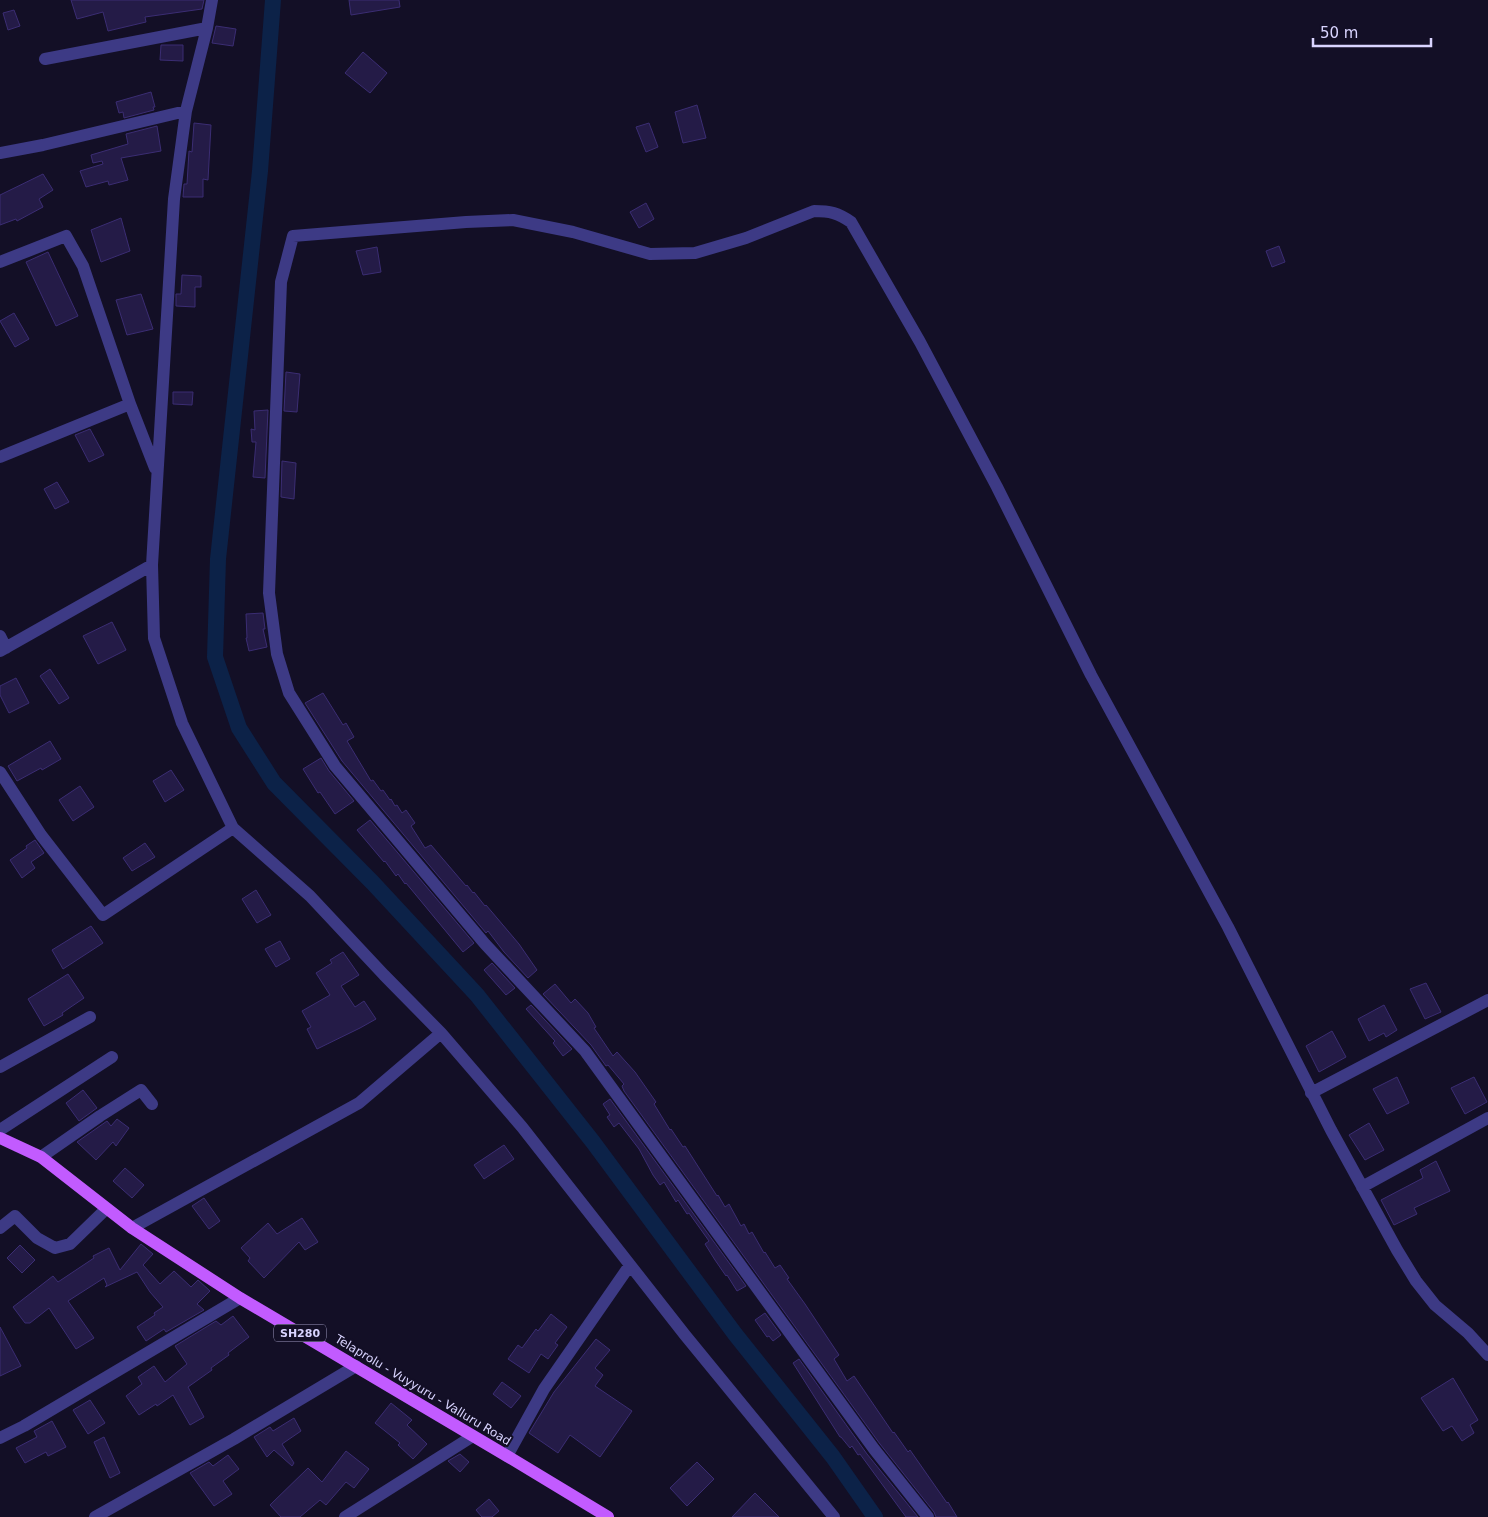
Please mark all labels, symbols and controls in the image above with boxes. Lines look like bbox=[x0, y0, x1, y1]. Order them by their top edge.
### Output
scale bar bbox=[1313, 15, 1430, 47]
text: 50 m bbox=[1320, 24, 1358, 42]
road number: SH280 bbox=[274, 1325, 326, 1342]
street label: Telaprolu - Vuyyuru - Valluru Road bbox=[332, 1331, 513, 1448]

